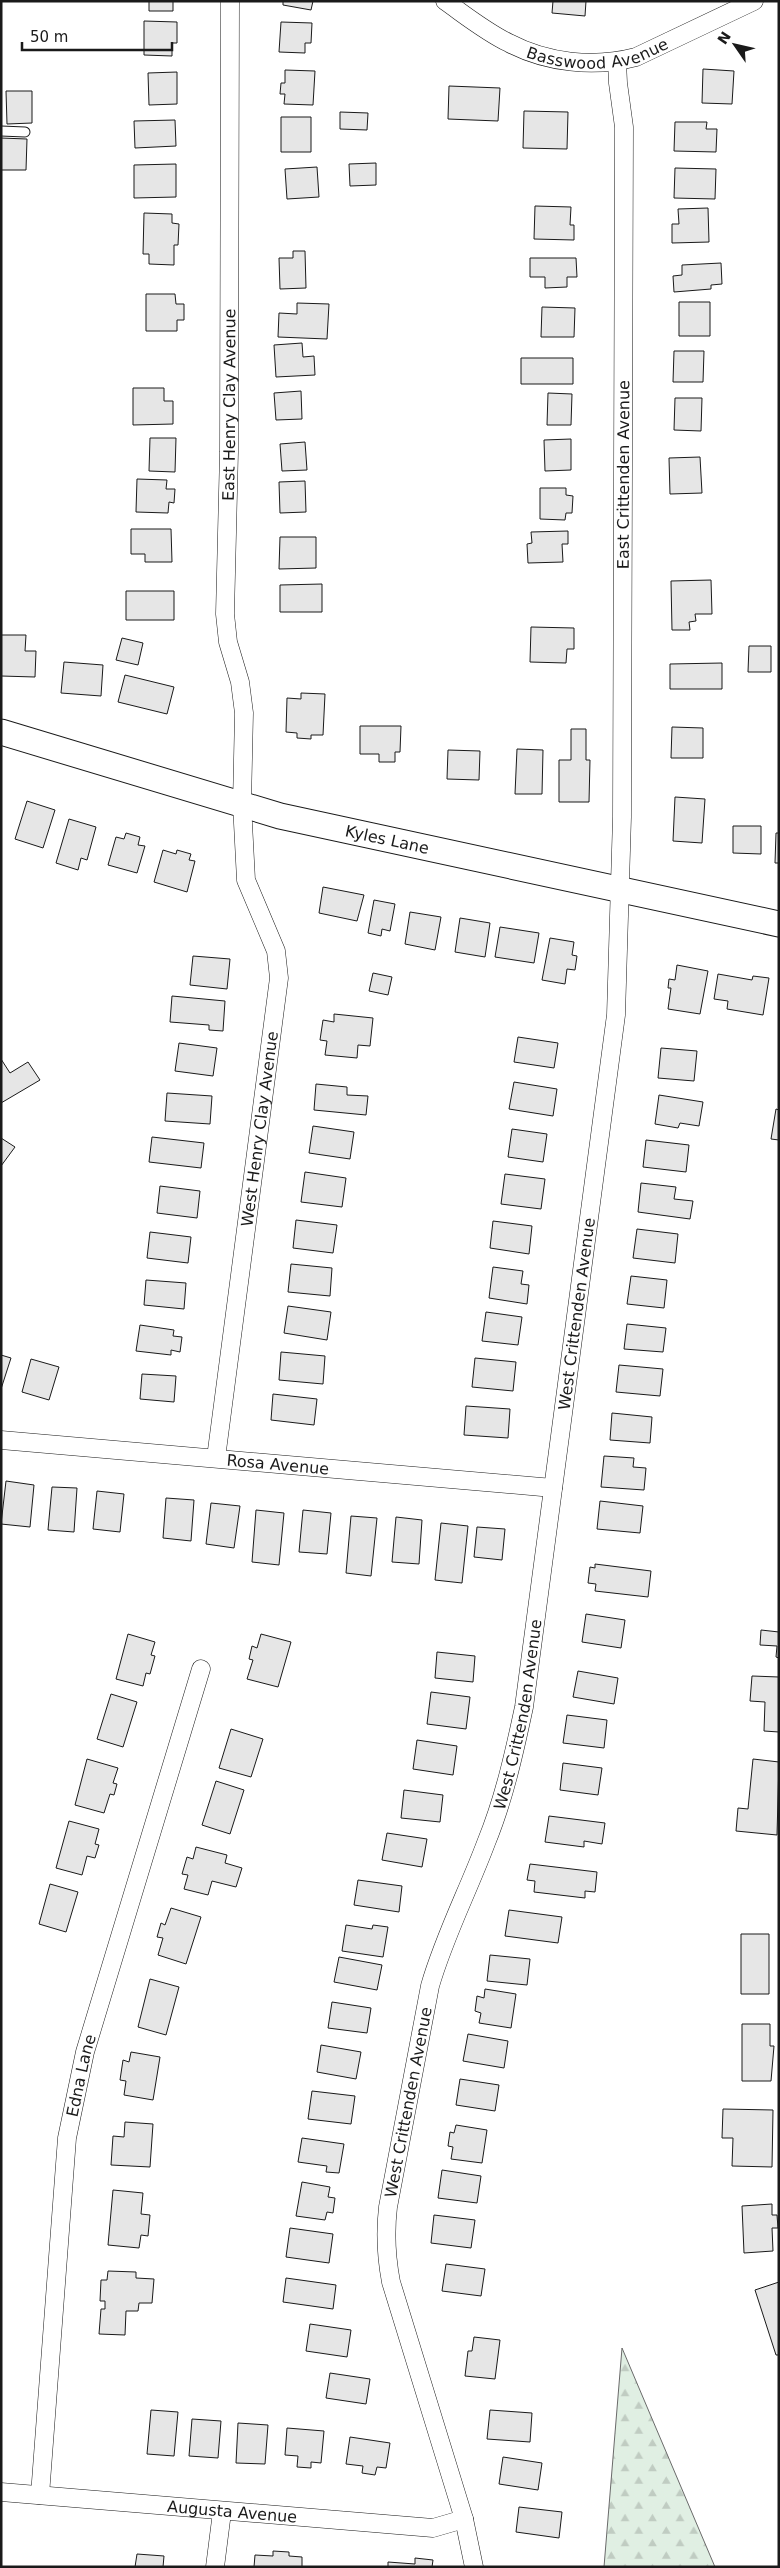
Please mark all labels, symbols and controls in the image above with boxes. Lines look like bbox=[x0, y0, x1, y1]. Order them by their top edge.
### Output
scale bar bbox=[22, 20, 172, 52]
north arrow bbox=[710, 20, 760, 70]
text: 50 m bbox=[30, 28, 68, 46]
text: N bbox=[714, 28, 734, 47]
street label: Basswood Avenue bbox=[524, 34, 671, 72]
street label: East Henry Clay Avenue bbox=[218, 309, 239, 501]
street label: East Crittenden Avenue bbox=[613, 380, 633, 569]
street label: Kyles Lane bbox=[343, 821, 431, 857]
street label: West Henry Clay Avenue bbox=[237, 1030, 281, 1228]
street label: West Crittenden Avenue bbox=[554, 1216, 598, 1411]
street label: Rosa Avenue bbox=[226, 1450, 330, 1478]
street label: West Crittenden Avenue bbox=[489, 1618, 545, 1812]
street label: West Crittenden Avenue bbox=[380, 2005, 435, 2199]
street label: Edna Lane bbox=[62, 2032, 99, 2118]
street label: Augusta Avenue bbox=[166, 2496, 298, 2526]

